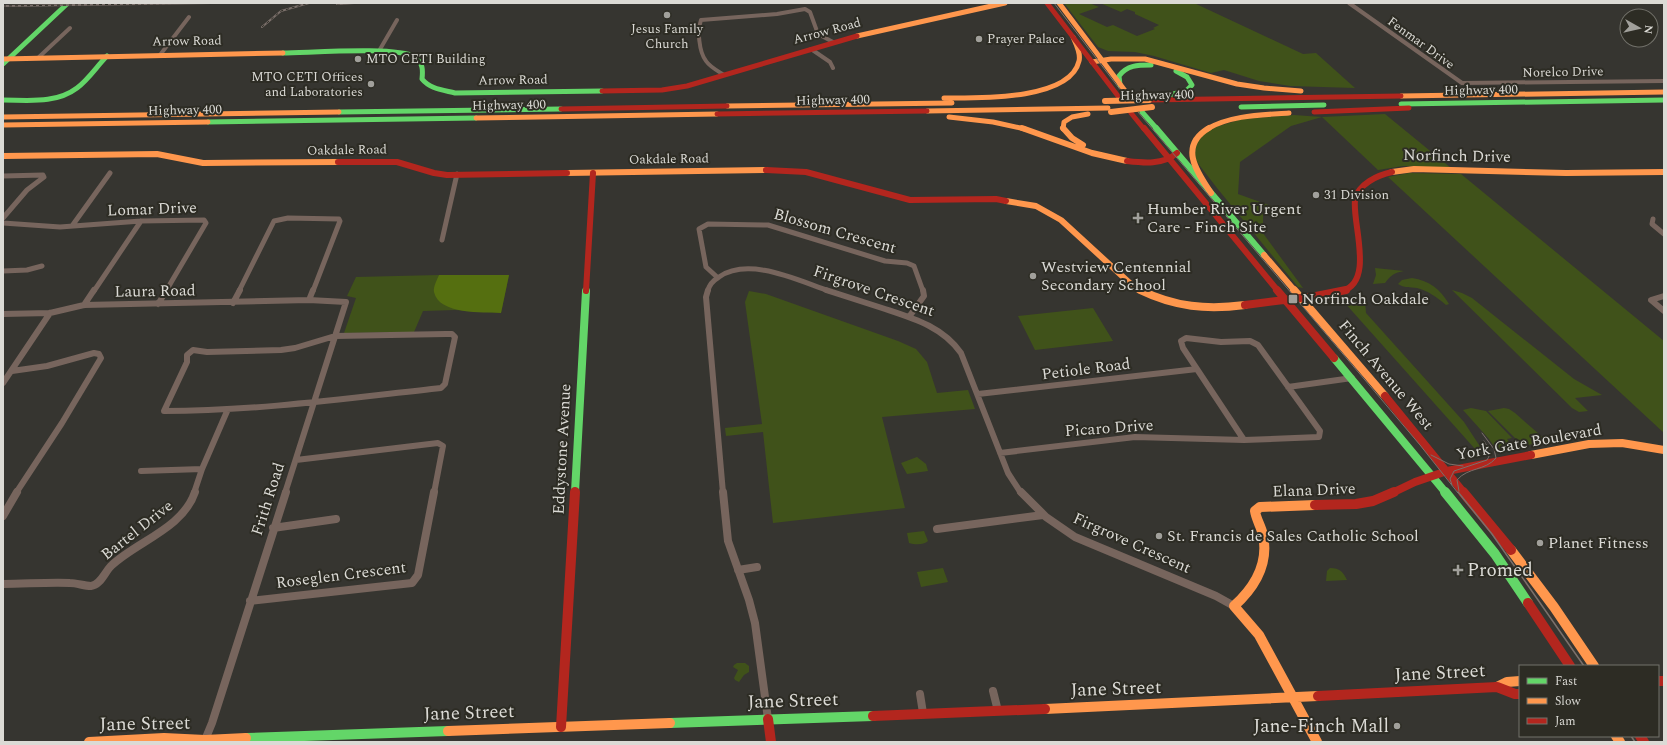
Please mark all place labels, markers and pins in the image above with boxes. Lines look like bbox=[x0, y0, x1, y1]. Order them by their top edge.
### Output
marker: Jesus Family Church bbox=[662, 10, 672, 20]
place label: Jesus Family Church bbox=[631, 19, 704, 54]
place label: Prayer Palace bbox=[987, 29, 1065, 49]
marker: Prayer Palace bbox=[974, 34, 984, 44]
place label: MTO CETI Building bbox=[366, 49, 486, 69]
marker: MTO CETI Building bbox=[353, 54, 363, 64]
place label: MTO CETI Offices and Laboratories bbox=[251, 67, 363, 102]
marker: MTO CETI Offices and Laboratories bbox=[366, 79, 376, 89]
place label: 31 Division bbox=[1324, 185, 1389, 205]
marker: 31 Division bbox=[1311, 190, 1321, 200]
place label: Humber River Urgent Care - Finch Site bbox=[1147, 197, 1302, 239]
marker: Humber River Urgent Care - Finch Site bbox=[1132, 212, 1144, 224]
place label: Westview Centennial Secondary School bbox=[1041, 255, 1191, 297]
marker: Westview Centennial Secondary School bbox=[1028, 271, 1038, 281]
place label: Norfinch Oakdale bbox=[1302, 287, 1429, 311]
marker: Norfinch Oakdale bbox=[1287, 293, 1299, 305]
place label: St. Francis de Sales Catholic School bbox=[1167, 524, 1419, 548]
marker: St. Francis de Sales Catholic School bbox=[1154, 531, 1164, 541]
place label: Planet Fitness bbox=[1548, 531, 1649, 555]
marker: Planet Fitness bbox=[1535, 538, 1545, 548]
place label: Promed bbox=[1467, 556, 1533, 585]
marker: Promed bbox=[1452, 564, 1464, 576]
place label: Jane-Finch Mall bbox=[1253, 712, 1389, 741]
marker: Jane-Finch Mall bbox=[1392, 721, 1402, 731]

